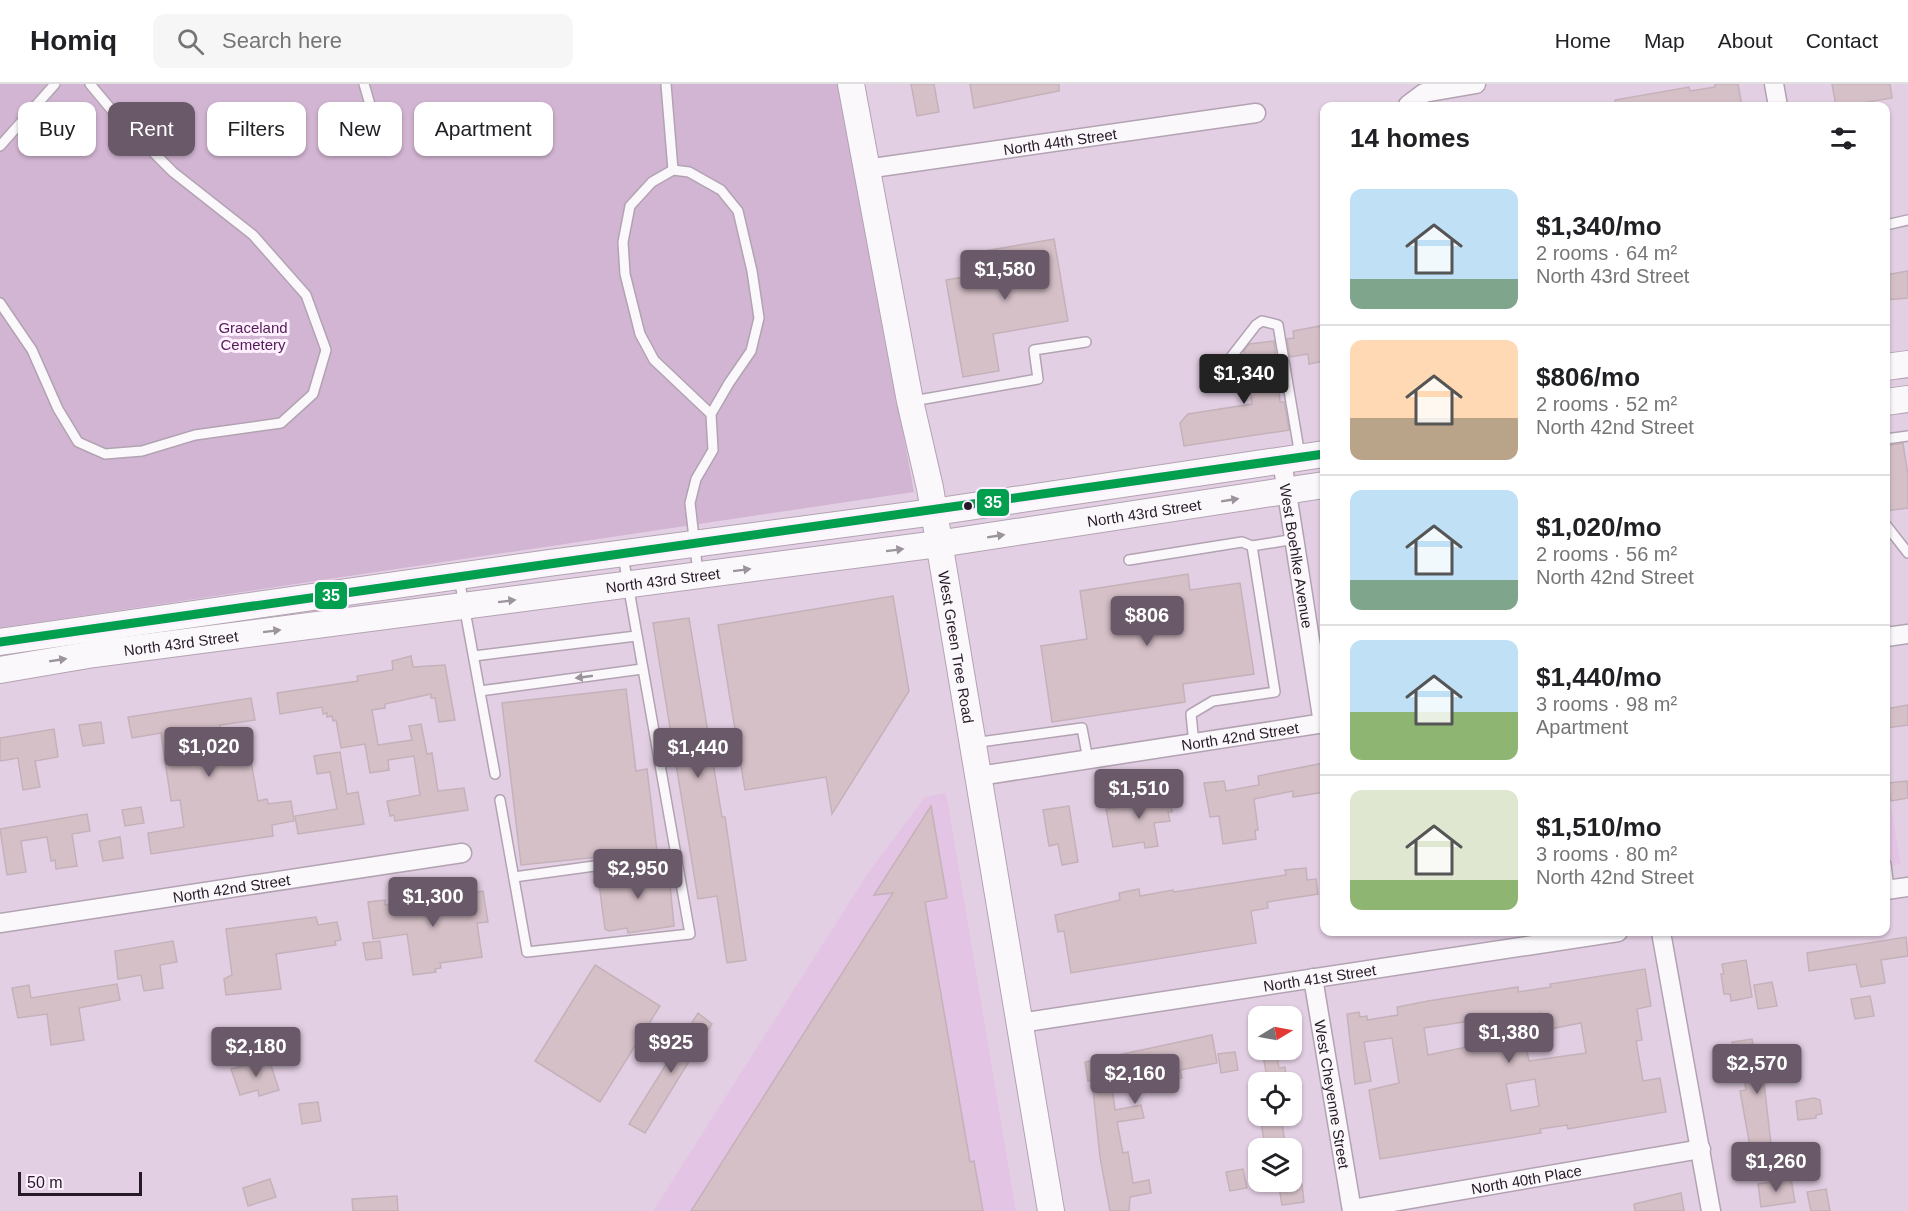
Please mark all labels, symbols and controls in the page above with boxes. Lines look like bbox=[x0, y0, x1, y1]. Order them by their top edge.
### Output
search box bbox=[153, 14, 573, 68]
text: Homiq bbox=[30, 25, 117, 56]
icon: search bbox=[174, 25, 207, 58]
text: Search here bbox=[222, 28, 342, 53]
text: Home bbox=[1555, 29, 1611, 52]
text: Map bbox=[1644, 29, 1685, 52]
text: About bbox=[1718, 29, 1773, 52]
text: Contact bbox=[1806, 29, 1878, 52]
chip: Buy bbox=[18, 102, 96, 156]
chip: Rent bbox=[108, 102, 195, 156]
chip: Filters bbox=[207, 102, 306, 156]
chip: New bbox=[318, 102, 402, 156]
chip: Apartment bbox=[414, 102, 553, 156]
icon: filters bbox=[1827, 122, 1860, 155]
text: 14 homes bbox=[1350, 123, 1470, 153]
street label: North 44th Street bbox=[1002, 124, 1119, 158]
text: $1,340/mo bbox=[1536, 211, 1662, 241]
icon: home bbox=[1398, 213, 1470, 285]
text: 2 rooms · 64 m² bbox=[1536, 242, 1677, 264]
pin: $1,580 bbox=[956, 250, 1054, 301]
text: $1,580 bbox=[974, 258, 1036, 280]
text: North 43rd Street bbox=[1536, 265, 1689, 287]
park label: Graceland Cemetery bbox=[218, 319, 288, 353]
pin: $1,340 bbox=[1195, 354, 1293, 405]
text: $1,340 bbox=[1213, 362, 1275, 384]
text: $806/mo bbox=[1536, 362, 1640, 392]
icon: home bbox=[1398, 364, 1470, 436]
text: 2 rooms · 52 m² bbox=[1536, 393, 1677, 415]
text: North 42nd Street bbox=[1536, 416, 1694, 438]
street label: West Boehlke Avenue bbox=[1277, 482, 1317, 629]
line badge: 35 bbox=[976, 488, 1010, 517]
text: 35 bbox=[984, 494, 1002, 511]
street label: North 43rd Street bbox=[1086, 495, 1203, 530]
one-way arrow bbox=[1221, 495, 1240, 504]
unlabelled marker bbox=[962, 500, 974, 512]
text: $1,020/mo bbox=[1536, 512, 1662, 542]
icon: home bbox=[1398, 514, 1470, 586]
one-way arrow bbox=[986, 531, 1005, 540]
text: 2 rooms · 56 m² bbox=[1536, 543, 1677, 565]
one-way arrow bbox=[885, 545, 904, 555]
street label: North 43rd Street bbox=[605, 564, 722, 596]
one-way arrow bbox=[732, 565, 751, 574]
text: North 42nd Street bbox=[1536, 566, 1694, 588]
street label: West Green Tree Road bbox=[936, 570, 978, 724]
line badge: 35 bbox=[314, 581, 348, 610]
text: 35 bbox=[322, 587, 340, 604]
one-way arrow bbox=[497, 596, 516, 605]
pin: $806 bbox=[1111, 596, 1183, 647]
text: $806 bbox=[1125, 604, 1169, 626]
street label: North 43rd Street bbox=[123, 627, 240, 659]
one-way arrow bbox=[262, 627, 281, 636]
one-way arrow bbox=[48, 656, 67, 665]
text: $1,440/mo bbox=[1536, 662, 1662, 692]
icon: home bbox=[1398, 664, 1470, 736]
one-way arrow bbox=[574, 672, 593, 681]
text: 3 rooms · 98 m² bbox=[1536, 693, 1677, 715]
text: Apartment bbox=[1536, 716, 1628, 738]
street label: North 42nd Street bbox=[1180, 718, 1301, 753]
pin: $1,020 bbox=[160, 727, 258, 778]
pin: $1,440 bbox=[649, 728, 747, 779]
text: $1,020 bbox=[178, 735, 240, 757]
text: $1,440 bbox=[667, 736, 729, 758]
pin: $1,510 bbox=[1090, 769, 1188, 820]
text: $1,510 bbox=[1108, 777, 1170, 799]
text: $1,510/mo bbox=[1536, 812, 1662, 842]
icon: home bbox=[1398, 814, 1470, 886]
text: 3 rooms · 80 m² bbox=[1536, 843, 1677, 865]
pin: $2,950 bbox=[589, 849, 687, 900]
text: $2,950 bbox=[607, 857, 669, 879]
text: North 42nd Street bbox=[1536, 866, 1694, 888]
street label: North 42nd Street bbox=[172, 871, 292, 905]
pin: $1,300 bbox=[384, 877, 482, 928]
text: $1,300 bbox=[402, 885, 464, 907]
street label: North 41st Street bbox=[1262, 960, 1378, 994]
north arrow bbox=[1248, 1006, 1302, 1060]
map controls bbox=[1248, 1006, 1302, 1192]
pin: $1,380 bbox=[1460, 1013, 1558, 1064]
street label: West Cheyenne Street bbox=[1312, 1019, 1353, 1171]
text: $1,380 bbox=[1478, 1021, 1540, 1043]
pin: $925 bbox=[635, 1023, 707, 1074]
pin: $2,180 bbox=[207, 1027, 305, 1078]
text: $925 bbox=[649, 1031, 693, 1053]
text: $2,180 bbox=[225, 1035, 287, 1057]
pin: $2,570 bbox=[1708, 1044, 1806, 1095]
text: $2,570 bbox=[1726, 1052, 1788, 1074]
pin: $2,160 bbox=[1086, 1054, 1184, 1105]
text: $2,160 bbox=[1104, 1062, 1166, 1084]
button: locate bbox=[1248, 1072, 1302, 1126]
button: layers bbox=[1248, 1138, 1302, 1192]
pin: $1,260 bbox=[1727, 1142, 1825, 1193]
text: $1,260 bbox=[1745, 1150, 1807, 1172]
street label: North 40th Place bbox=[1470, 1161, 1583, 1197]
scale bar bbox=[18, 1169, 142, 1196]
text: 50 m bbox=[27, 1174, 63, 1191]

